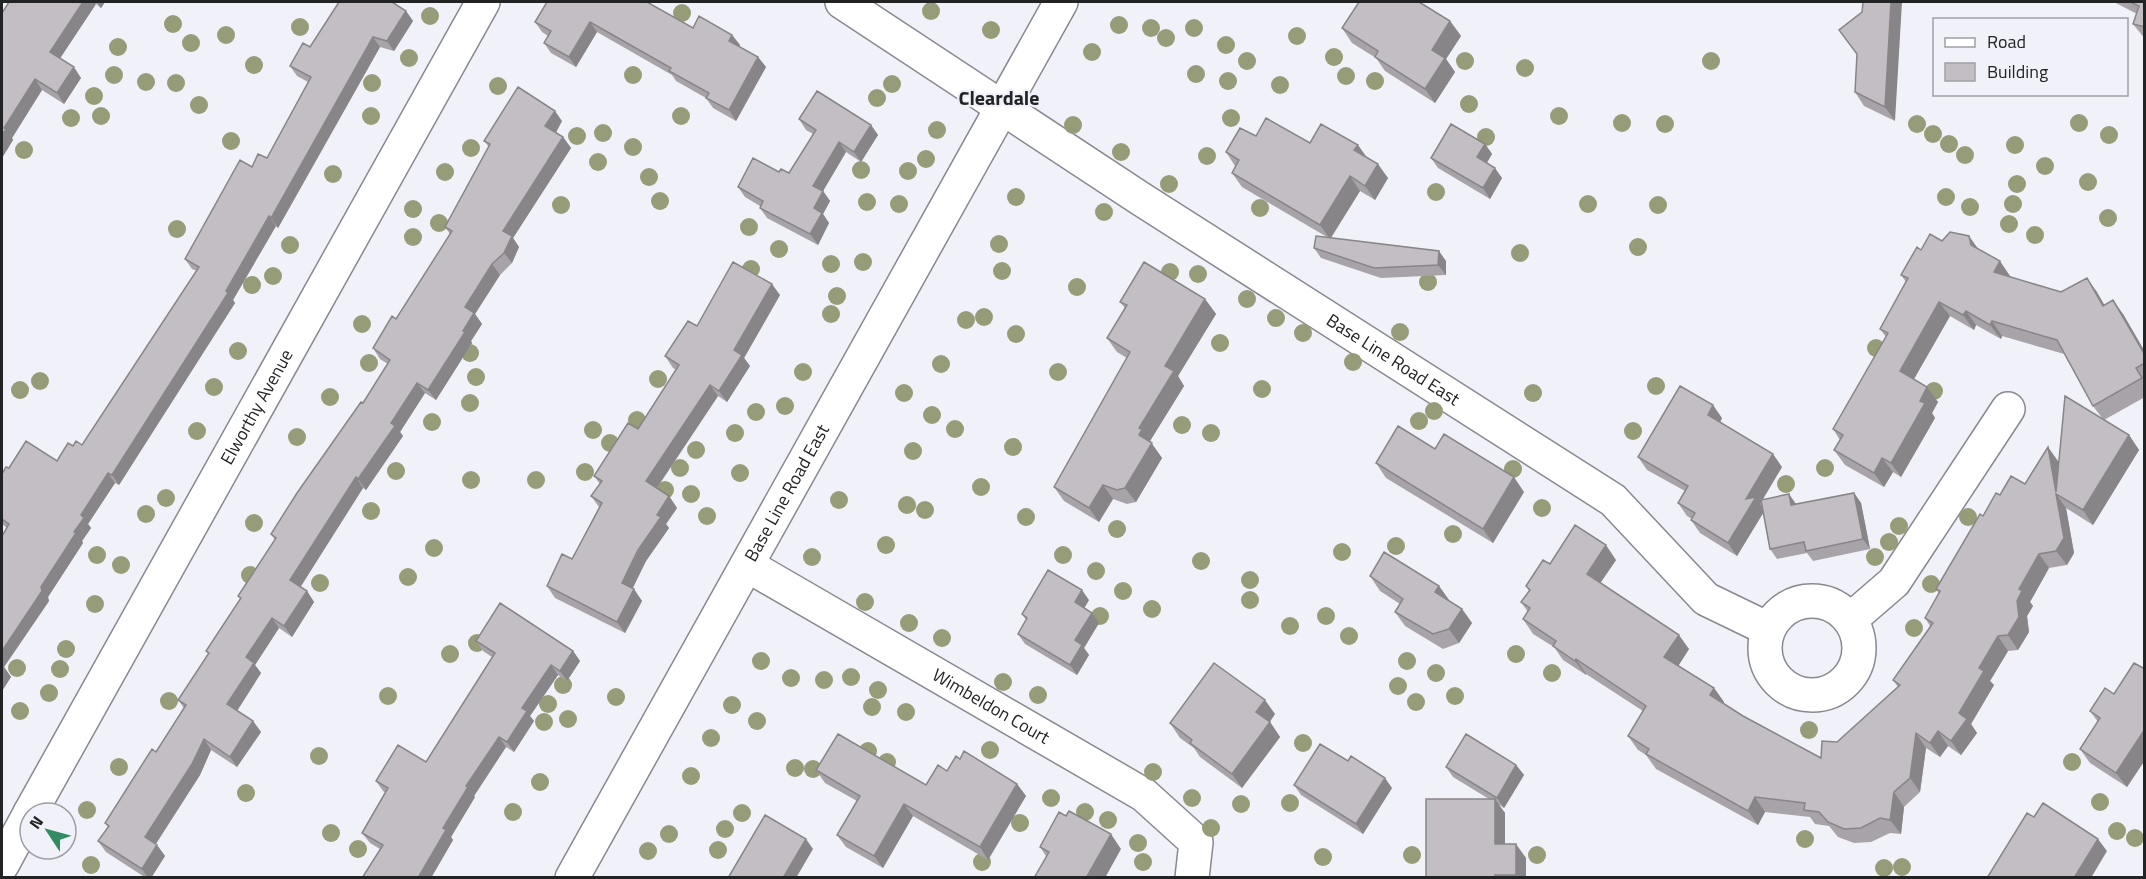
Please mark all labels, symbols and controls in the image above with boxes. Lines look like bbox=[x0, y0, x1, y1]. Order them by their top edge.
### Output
legend bbox=[1933, 18, 2128, 96]
text: Road bbox=[1987, 28, 2026, 55]
text: Building bbox=[1987, 58, 2048, 85]
district label: Cleardale bbox=[959, 82, 1039, 113]
street label: Base Line Road East bbox=[1321, 307, 1466, 412]
street label: Elworthy Avenue bbox=[213, 344, 299, 469]
street label: Base Line Road East bbox=[737, 418, 836, 566]
street label: Wimbeldon Court bbox=[928, 661, 1056, 751]
north arrow bbox=[18, 801, 78, 861]
text: N bbox=[23, 811, 49, 834]

